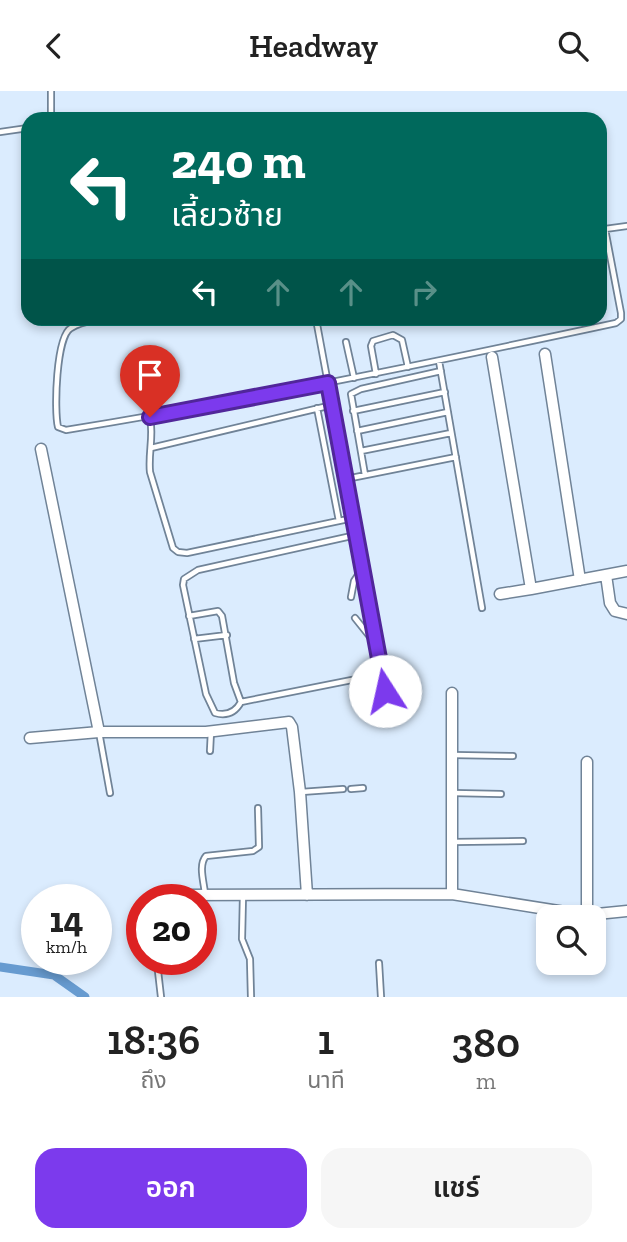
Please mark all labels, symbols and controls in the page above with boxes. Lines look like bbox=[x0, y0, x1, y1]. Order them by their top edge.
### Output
icon: back bbox=[35, 27, 73, 65]
text: Headway bbox=[249, 27, 378, 65]
icon: search bbox=[554, 27, 592, 65]
text: 240 m bbox=[171, 132, 306, 191]
icon: left bbox=[56, 140, 147, 231]
text: เลี้ยวซ้าย bbox=[171, 196, 283, 234]
icon: left bbox=[186, 273, 224, 311]
icon: ahead bbox=[259, 273, 297, 311]
icon: ahead bbox=[332, 273, 370, 311]
icon: right bbox=[405, 273, 443, 311]
pin bbox=[120, 345, 180, 417]
icon: arrive bbox=[131, 356, 169, 394]
position arrow bbox=[348, 654, 422, 728]
speed limit sign: 20 bbox=[126, 884, 217, 975]
text: 14 bbox=[49, 899, 84, 941]
map controls bbox=[536, 905, 606, 975]
button: search bbox=[536, 905, 606, 975]
text: km/h bbox=[46, 936, 87, 958]
text: 18:36 bbox=[107, 1014, 200, 1065]
text: 1 bbox=[318, 1014, 334, 1065]
text: 380 bbox=[452, 1017, 520, 1068]
text: ถึง bbox=[141, 1066, 167, 1094]
text: นาที bbox=[307, 1066, 345, 1094]
text: m bbox=[476, 1067, 496, 1095]
button: ออก bbox=[35, 1148, 307, 1228]
button: แชร์ bbox=[321, 1148, 592, 1228]

